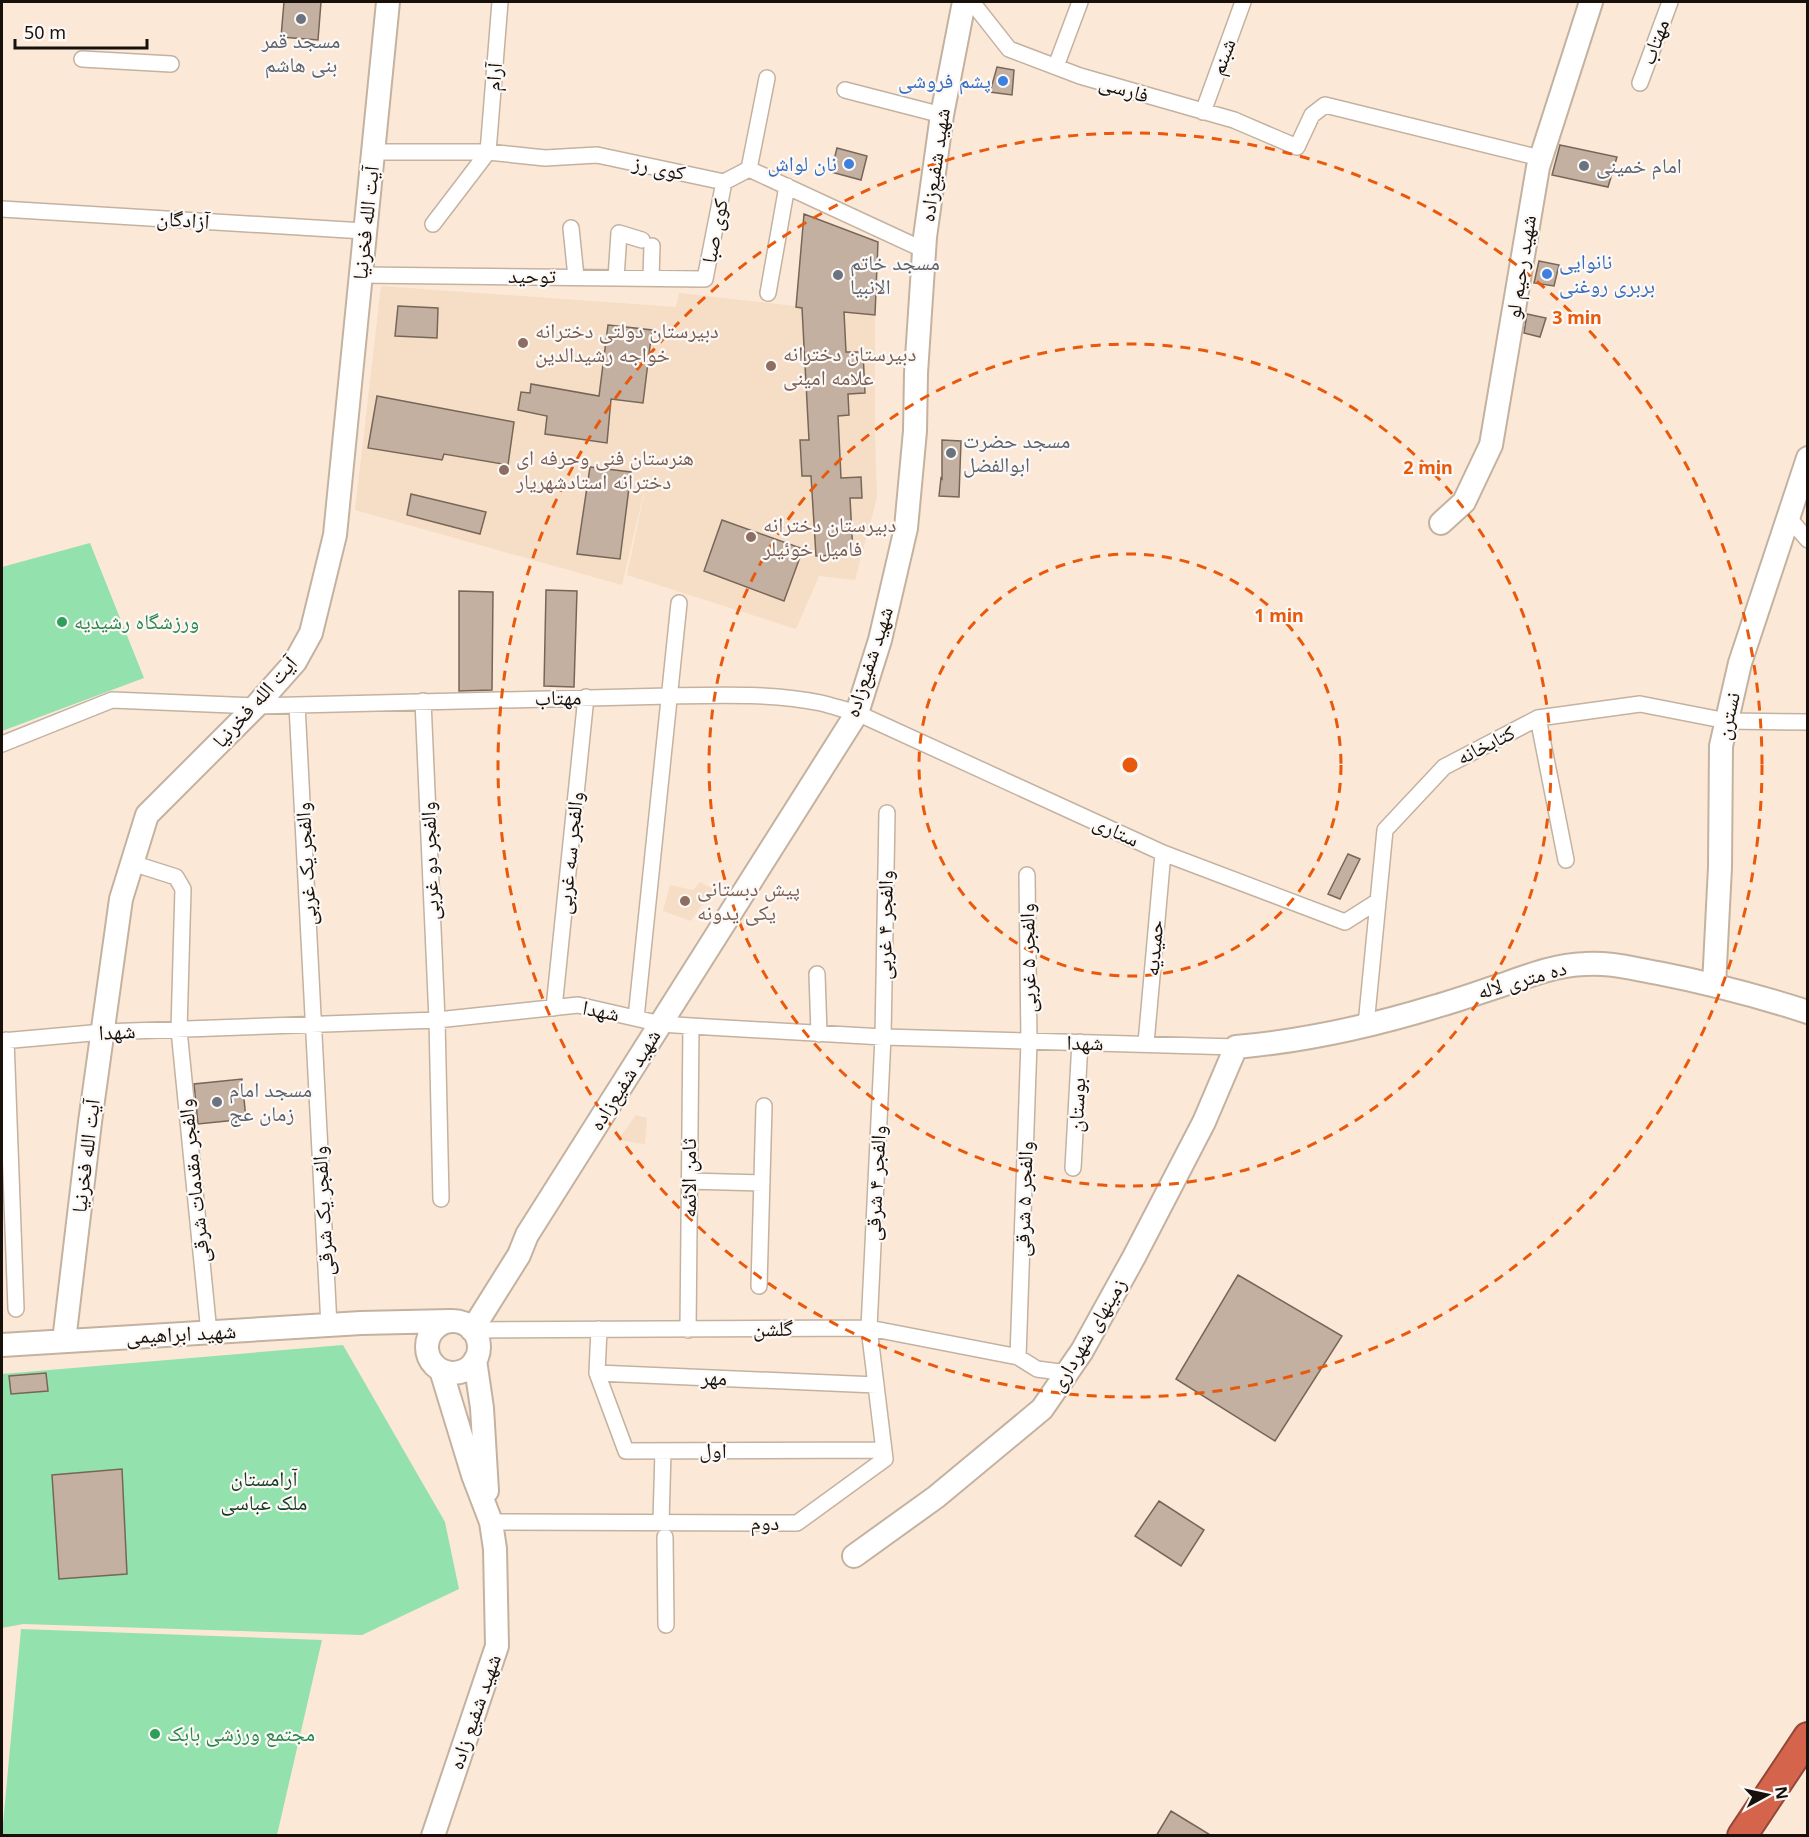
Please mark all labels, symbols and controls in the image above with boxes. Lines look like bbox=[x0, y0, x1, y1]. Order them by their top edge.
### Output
scale bar bbox=[15, 12, 147, 50]
marker: مسجد قمر بنی هاشم bbox=[294, 12, 308, 26]
street label: مهتاب bbox=[1633, 15, 1675, 68]
text: 50 m bbox=[24, 20, 66, 44]
place label: مسجد قمر بنی هاشم bbox=[261, 26, 340, 79]
street label: شبنم bbox=[1203, 34, 1243, 79]
street label: آرام bbox=[478, 61, 509, 92]
place label: پشم فروشی bbox=[898, 66, 991, 95]
street label: فارسی bbox=[1096, 67, 1153, 109]
marker: پشم فروشی bbox=[996, 74, 1010, 88]
street label: شهید شفیع‌زاده bbox=[912, 106, 956, 224]
street label: کوی رز bbox=[629, 148, 688, 186]
place label: نان لواش bbox=[768, 149, 837, 177]
place label: امام خمینی bbox=[1596, 151, 1682, 180]
marker: نان لواش bbox=[842, 157, 856, 171]
marker: امام خمینی bbox=[1577, 159, 1591, 173]
street label: آیت الله فخرنیا bbox=[345, 164, 385, 281]
street label: کوی صبا bbox=[694, 196, 734, 265]
street label: آزادگان bbox=[156, 203, 211, 235]
street label: شهید رحیم لو bbox=[1498, 213, 1543, 321]
place label: نانوایی بربری روغنی bbox=[1559, 247, 1655, 299]
place label: مسجد خاتم الانبیا bbox=[850, 248, 940, 300]
street label: توحید bbox=[508, 261, 556, 289]
marker: نانوایی بربری روغنی bbox=[1540, 267, 1554, 281]
marker: مسجد خاتم الانبیا bbox=[831, 268, 845, 282]
text: 3 min bbox=[1552, 305, 1602, 329]
place label: دبیرستان دولتی دخترانه خواجه رشیدالدین bbox=[535, 316, 719, 368]
marker: دبیرستان دولتی دخترانه خواجه رشیدالدین bbox=[516, 336, 530, 350]
place label: دبیرستان دخترانه علامه امینی bbox=[783, 339, 916, 391]
marker: دبیرستان دخترانه علامه امینی bbox=[764, 359, 778, 373]
place label: مسجد حضرت ابوالفضل bbox=[963, 426, 1070, 478]
place label: هنرستان فنی وحرفه ای دخترانه استادشهریار bbox=[515, 443, 694, 495]
marker: مسجد حضرت ابوالفضل bbox=[944, 446, 958, 460]
text: 2 min bbox=[1403, 455, 1453, 479]
marker: هنرستان فنی وحرفه ای دخترانه استادشهریار bbox=[497, 463, 511, 477]
place label: دبیرستان دخترانه فامیل خوئیلر bbox=[762, 510, 896, 562]
marker: دبیرستان دخترانه فامیل خوئیلر bbox=[744, 530, 758, 544]
street label: شهید شفیع‌زاده bbox=[837, 603, 899, 721]
text: 1 min bbox=[1254, 603, 1304, 627]
place label: ورزشگاه رشیدیه bbox=[74, 607, 199, 635]
marker: ورزشگاه رشیدیه bbox=[55, 615, 69, 629]
street label: آیت الله فخرنیا bbox=[206, 649, 303, 753]
street label: مهتاب bbox=[534, 683, 582, 711]
street label: نسترن bbox=[1708, 689, 1746, 742]
street label: کتابخانه bbox=[1452, 717, 1520, 771]
centre of rings bbox=[1120, 755, 1140, 775]
street label: والفجر سه غربی bbox=[549, 790, 589, 916]
street label: والفجر دو غربی bbox=[413, 801, 445, 921]
street label: والفجر یک غربی bbox=[288, 802, 322, 926]
street label: ستاری bbox=[1089, 807, 1144, 853]
street label: والفجر ۴ غربی bbox=[869, 870, 899, 980]
place label: پیش دبستانی یکی یدونه bbox=[697, 874, 800, 926]
marker: پیش دبستانی یکی یدونه bbox=[678, 894, 692, 908]
street label: والفجر ۵ غربی bbox=[1012, 903, 1042, 1013]
street label: حمیدیه bbox=[1137, 919, 1169, 977]
street label: ده متری لاله bbox=[1474, 953, 1570, 1005]
street label: شهدا bbox=[580, 993, 622, 1027]
street label: شهدا bbox=[98, 1016, 136, 1046]
street label: شهید شفیع‌زاده bbox=[582, 1023, 666, 1136]
street label: شهدا bbox=[1066, 1028, 1104, 1056]
place label: مسجد امام زمان عج bbox=[229, 1075, 312, 1127]
street label: بوستان bbox=[1061, 1077, 1091, 1133]
marker: مسجد امام زمان عج bbox=[210, 1095, 224, 1109]
street label: آیت الله فخرنیا bbox=[64, 1097, 106, 1214]
street label: والفجر مقدمات شرقی bbox=[170, 1098, 216, 1265]
street label: والفجر ۴ شرقی bbox=[858, 1124, 892, 1241]
street label: ثامن الائمه bbox=[674, 1138, 702, 1218]
street label: والفجر ۵ شرقی bbox=[1007, 1141, 1039, 1257]
street label: والفجر یک شرقی bbox=[305, 1145, 339, 1277]
street label: زمینهای شهرداری bbox=[1042, 1272, 1132, 1397]
street label: گلشن bbox=[753, 1314, 794, 1342]
street label: شهید ابراهیمی bbox=[125, 1316, 237, 1350]
street label: مهر bbox=[700, 1363, 728, 1391]
street label: اول bbox=[699, 1436, 727, 1464]
park label: آرامستان ملک عباسی bbox=[221, 1464, 307, 1516]
street label: دوم bbox=[750, 1508, 780, 1537]
street label: شهید شفیع زاده bbox=[441, 1650, 507, 1773]
place label: مجتمع ورزشی بابک bbox=[167, 1719, 315, 1747]
marker: مجتمع ورزشی بابک bbox=[148, 1727, 162, 1741]
north arrow bbox=[1737, 1765, 1797, 1825]
text: N bbox=[1770, 1785, 1794, 1801]

